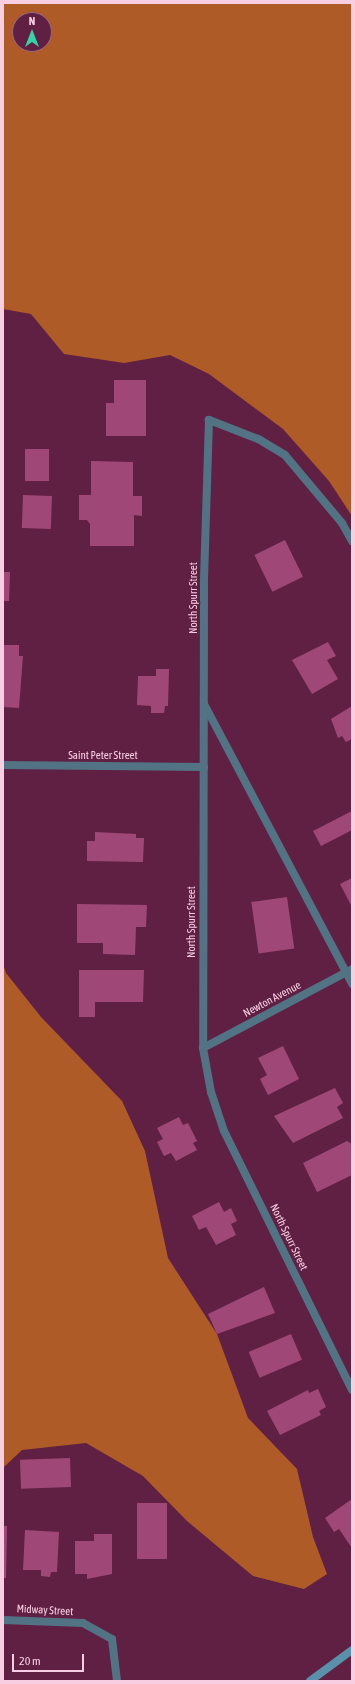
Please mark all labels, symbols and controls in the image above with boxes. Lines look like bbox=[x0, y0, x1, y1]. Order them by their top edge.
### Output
north arrow bbox=[12, 12, 52, 52]
text: N bbox=[29, 15, 35, 27]
street label: North Spurr Street bbox=[186, 562, 200, 634]
street label: Saint Peter Street bbox=[68, 748, 138, 762]
street label: North Spurr Street bbox=[184, 886, 198, 958]
street label: Newton Avenue bbox=[241, 978, 303, 1020]
street label: North Spurr Street bbox=[267, 1202, 311, 1272]
street label: Midway Street bbox=[16, 1602, 74, 1618]
scale bar bbox=[14, 1646, 86, 1672]
text: 20 m bbox=[19, 1654, 41, 1668]

